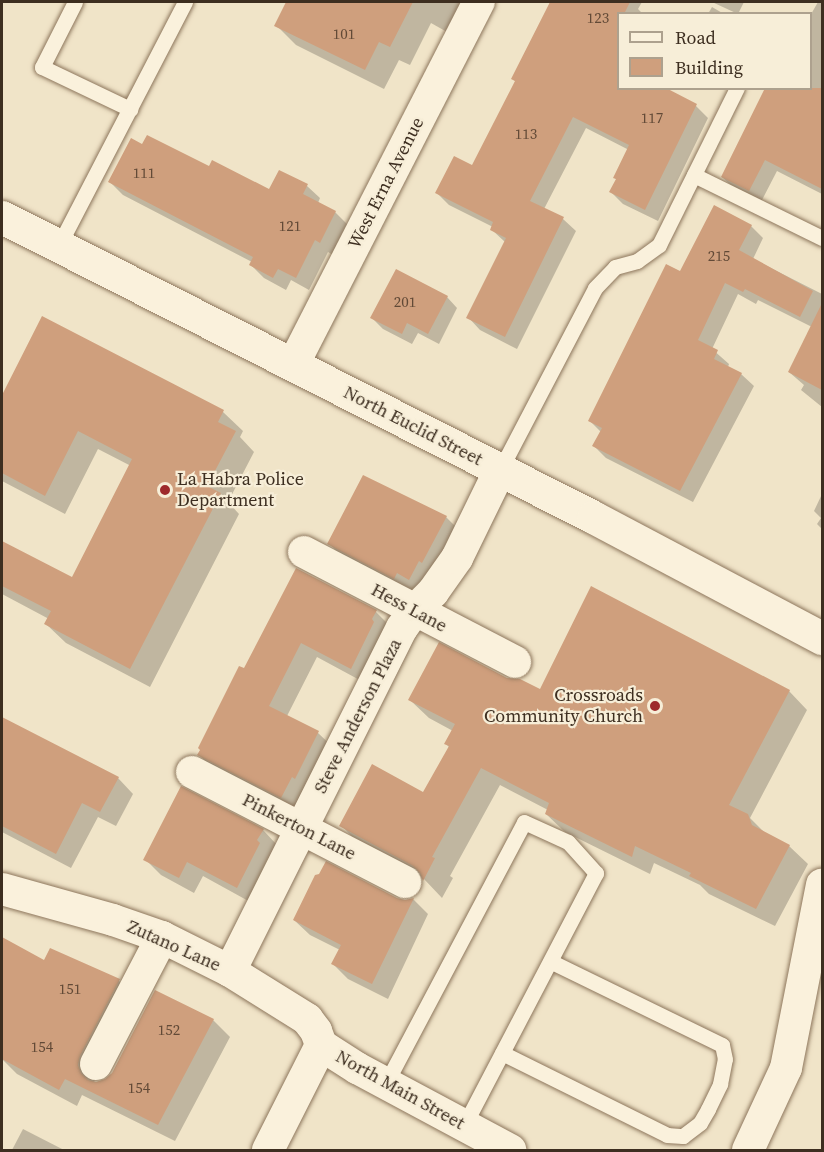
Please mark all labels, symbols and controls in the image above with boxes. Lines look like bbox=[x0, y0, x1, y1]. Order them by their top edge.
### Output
house number: 123 bbox=[587, 9, 609, 27]
legend bbox=[617, 12, 812, 90]
house number: 101 bbox=[333, 25, 355, 43]
text: Road bbox=[675, 25, 716, 50]
text: Building bbox=[675, 55, 743, 80]
house number: 117 bbox=[641, 109, 663, 127]
street label: West Erna Avenue bbox=[343, 114, 429, 252]
house number: 113 bbox=[515, 125, 537, 143]
house number: 111 bbox=[133, 164, 155, 182]
house number: 121 bbox=[279, 217, 301, 235]
house number: 215 bbox=[708, 247, 730, 265]
house number: 201 bbox=[394, 293, 416, 311]
street label: North Euclid Street bbox=[340, 382, 486, 470]
place label: La Habra Police Department bbox=[177, 469, 304, 512]
marker: La Habra Police Department bbox=[158, 483, 172, 497]
street label: Hess Lane bbox=[367, 579, 451, 637]
street label: Steve Anderson Plaza bbox=[310, 635, 406, 797]
place label: Crossroads Community Church bbox=[484, 685, 643, 728]
marker: Crossroads Community Church bbox=[648, 699, 662, 713]
street label: Pinkerton Lane bbox=[239, 789, 359, 865]
street label: Zutano Lane bbox=[124, 916, 224, 976]
house number: 151 bbox=[59, 980, 81, 998]
house number: 152 bbox=[158, 1021, 180, 1039]
house number: 154 bbox=[31, 1038, 53, 1056]
street label: North Main Street bbox=[332, 1046, 468, 1134]
house number: 154 bbox=[128, 1079, 150, 1097]

